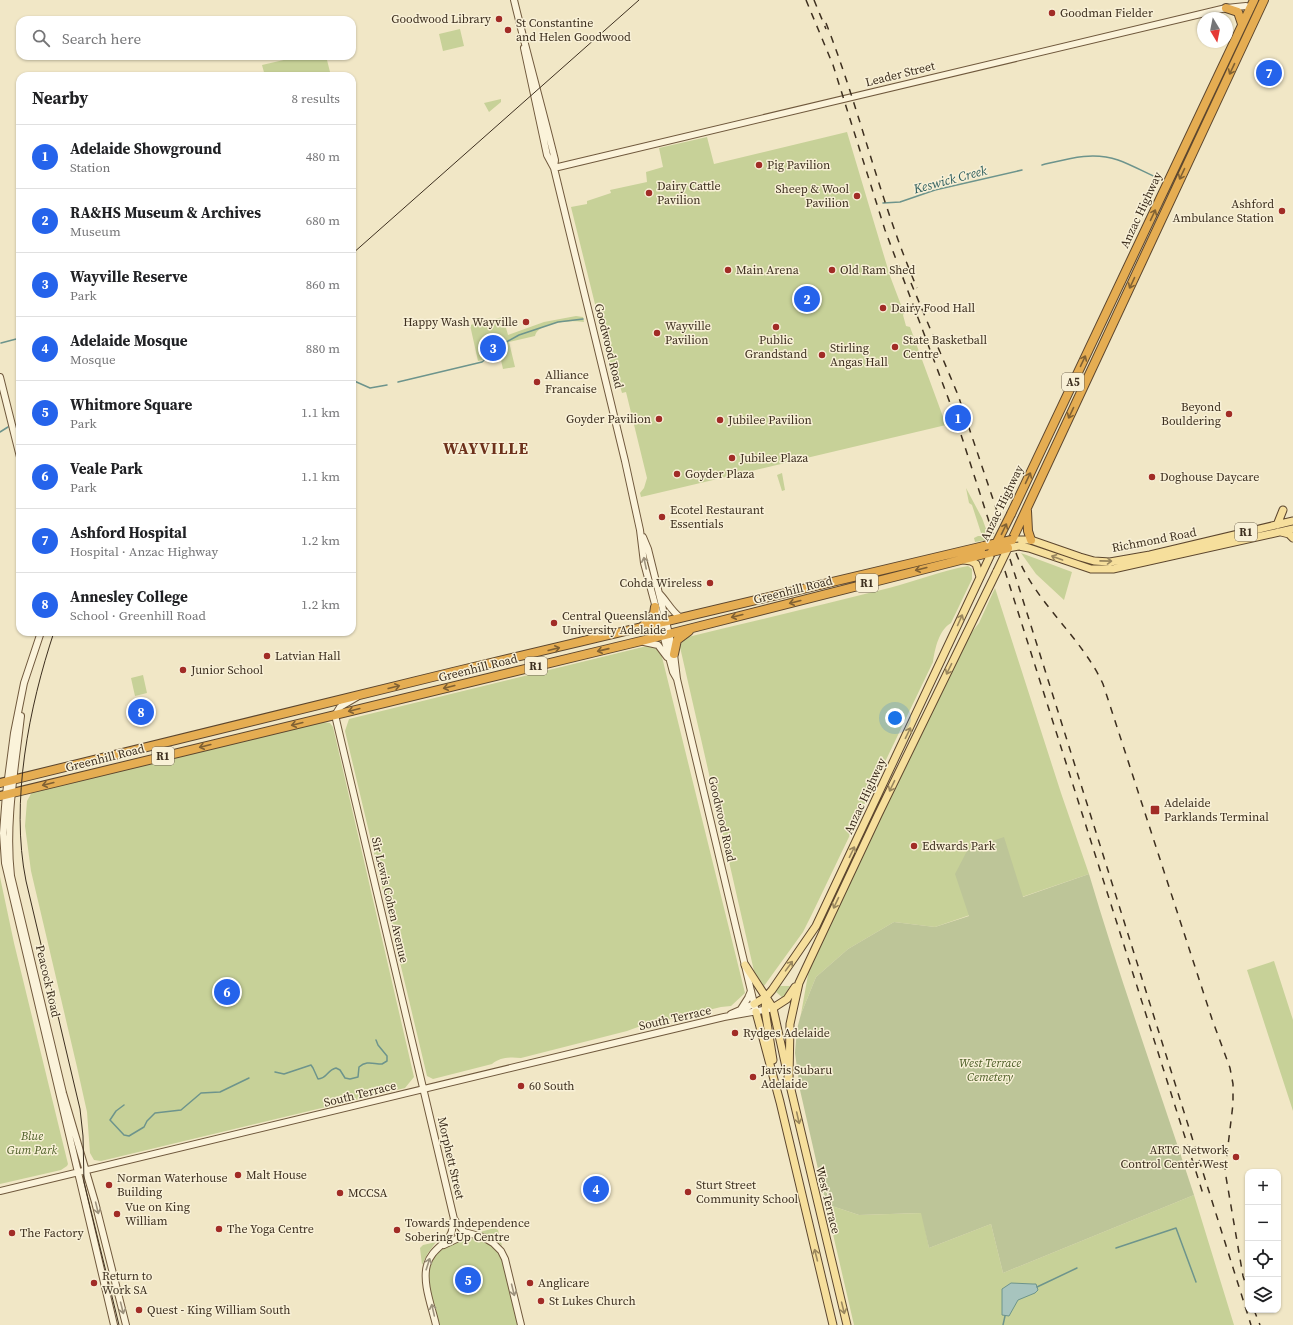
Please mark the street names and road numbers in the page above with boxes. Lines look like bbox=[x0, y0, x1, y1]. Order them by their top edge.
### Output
street label: Leader Street bbox=[864, 58, 937, 90]
street label: Anzac Highway bbox=[1116, 168, 1166, 251]
street label: Goodwood Road bbox=[591, 302, 627, 390]
road number: A5 bbox=[1062, 373, 1084, 391]
street label: Anzac Highway bbox=[977, 462, 1028, 544]
road number: R1 bbox=[1235, 523, 1257, 541]
street label: Richmond Road bbox=[1110, 524, 1198, 556]
street label: Greenhill Road bbox=[752, 572, 834, 608]
road number: R1 bbox=[856, 574, 878, 592]
street label: Greenhill Road bbox=[437, 650, 519, 686]
road number: R1 bbox=[525, 657, 547, 675]
street label: Greenhill Road bbox=[64, 740, 146, 776]
road number: R1 bbox=[152, 747, 174, 765]
street label: Anzac Highway bbox=[840, 754, 890, 837]
street label: Goodwood Road bbox=[704, 775, 740, 863]
street label: Sir Lewis Cohen Avenue bbox=[368, 836, 412, 964]
street label: Peacock Road bbox=[32, 943, 64, 1019]
street label: South Terrace bbox=[637, 1002, 713, 1034]
street label: South Terrace bbox=[322, 1077, 398, 1111]
street label: Morphett Street bbox=[434, 1115, 468, 1201]
street label: West Terrace bbox=[812, 1165, 844, 1235]

